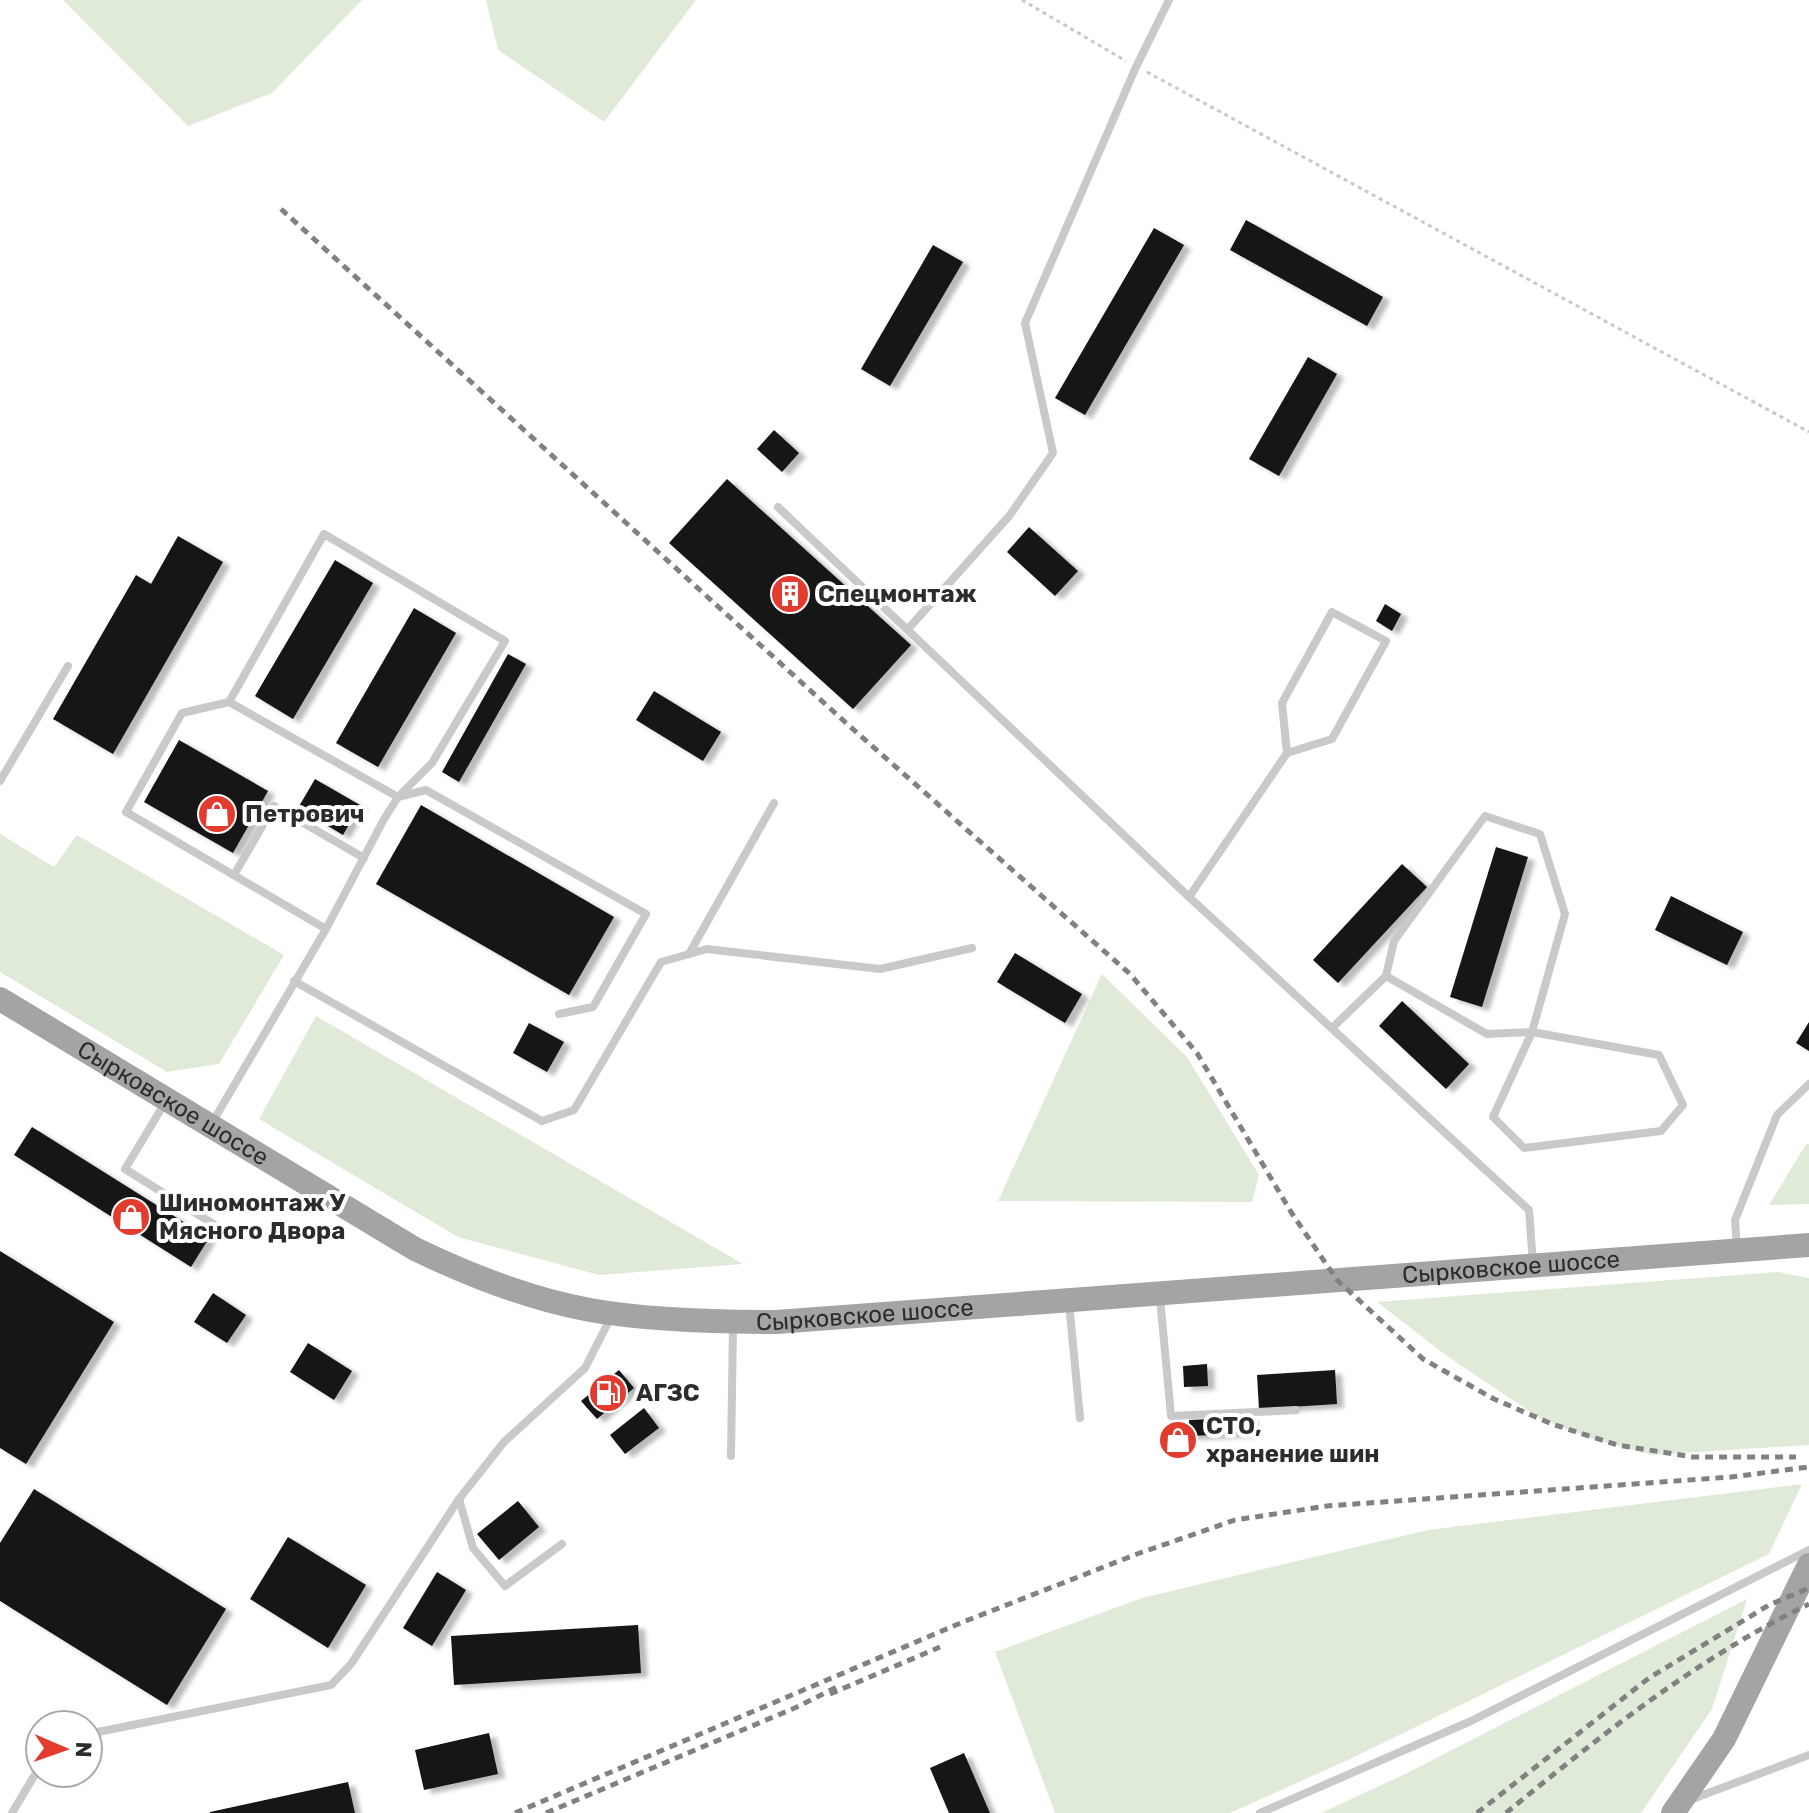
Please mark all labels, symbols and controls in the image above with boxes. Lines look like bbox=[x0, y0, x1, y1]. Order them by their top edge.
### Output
building icon: Спецмонтаж bbox=[769, 573, 811, 615]
place label: Спецмонтаж bbox=[818, 580, 977, 608]
shop icon: Петрович bbox=[196, 793, 238, 835]
place label: Петрович bbox=[245, 800, 364, 828]
street label: Сырковское шоссе bbox=[72, 1035, 274, 1172]
place label: Шиномонтаж У Мясного Двора bbox=[159, 1189, 346, 1245]
shop icon: Шиномонтаж У Мясного Двора bbox=[110, 1196, 152, 1238]
street label: Сырковское шоссе bbox=[1401, 1245, 1621, 1289]
street label: Сырковское шоссе bbox=[756, 1293, 975, 1336]
fuel station icon: АГЗС bbox=[587, 1372, 629, 1414]
place label: АГЗС bbox=[636, 1379, 700, 1407]
place label: СТО, хранение шин bbox=[1206, 1412, 1380, 1468]
shop icon: СТО, хранение шин bbox=[1157, 1419, 1199, 1461]
north arrow bbox=[24, 1709, 104, 1789]
text: N bbox=[70, 1741, 97, 1758]

